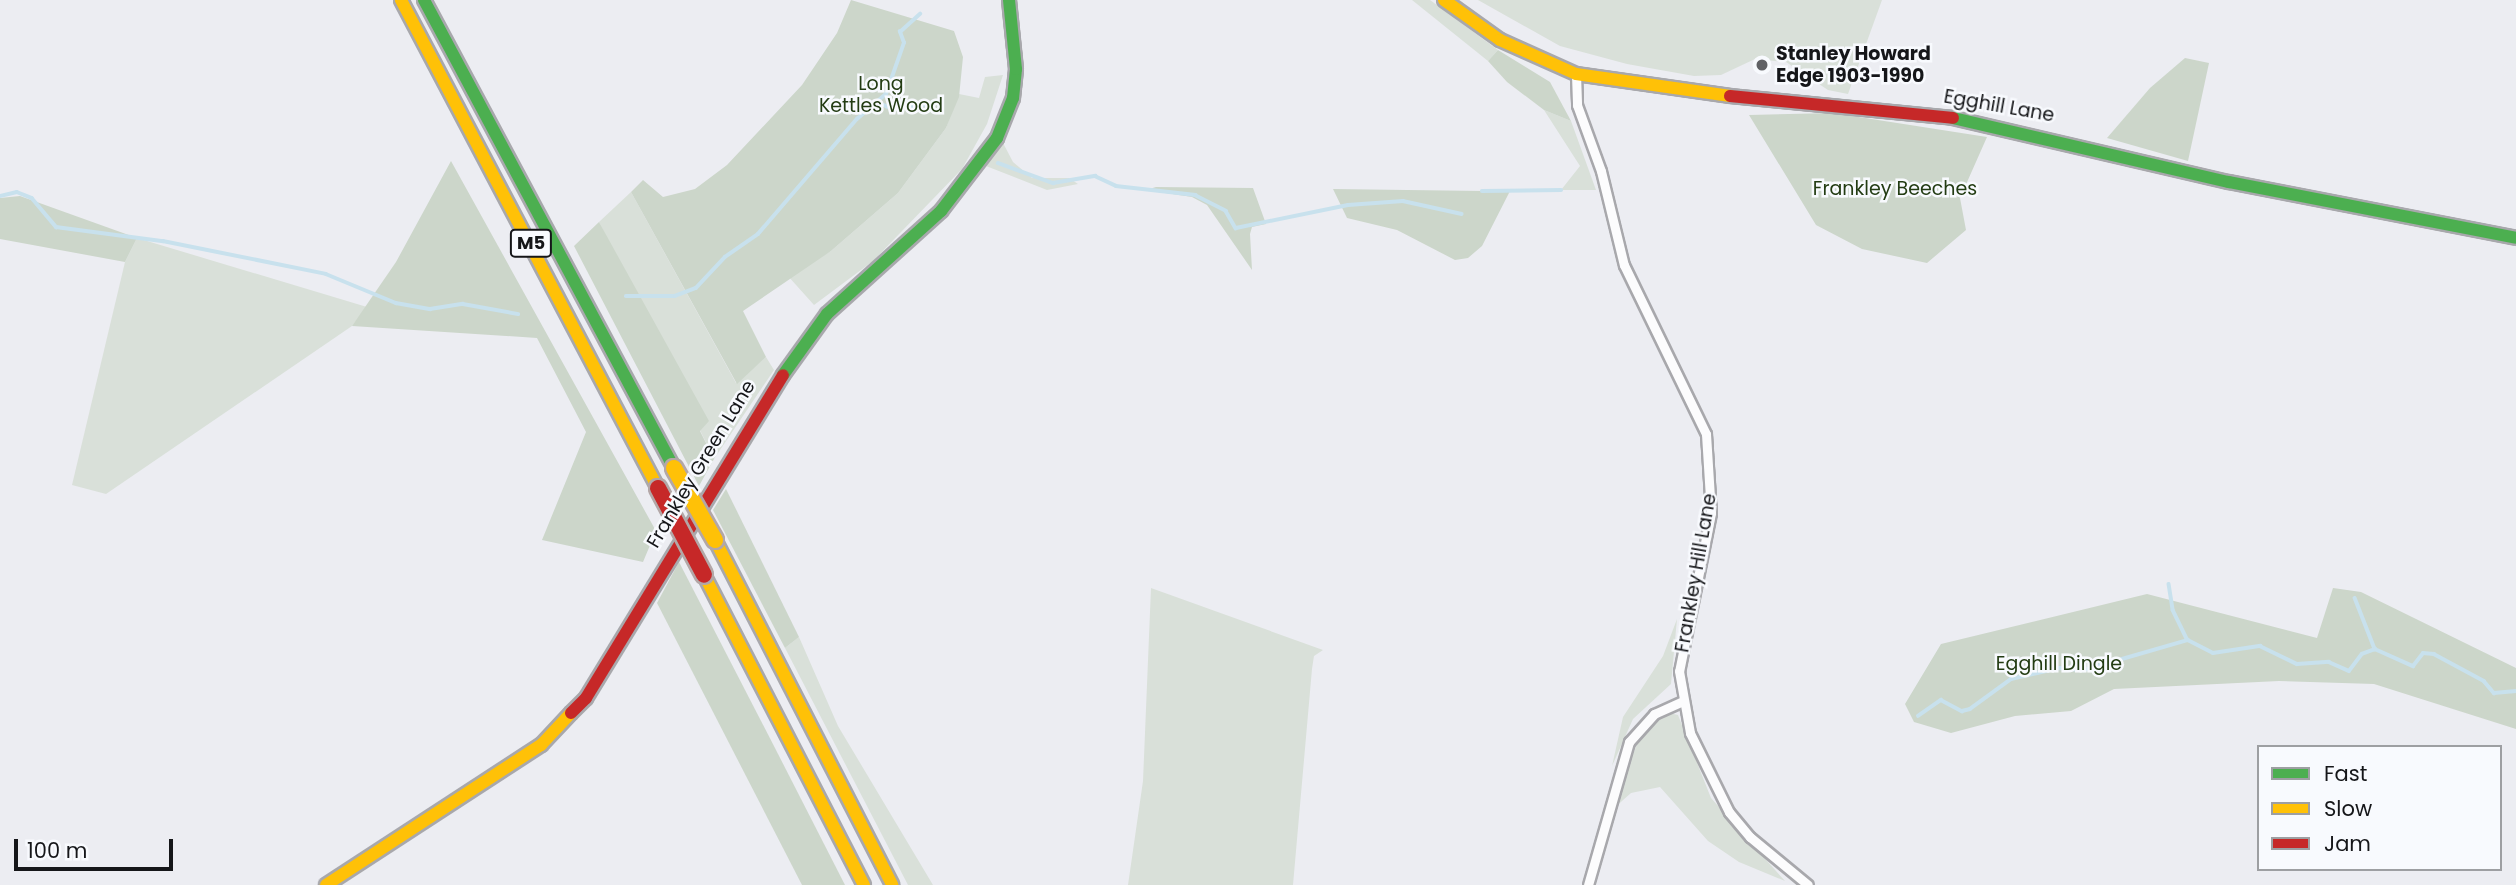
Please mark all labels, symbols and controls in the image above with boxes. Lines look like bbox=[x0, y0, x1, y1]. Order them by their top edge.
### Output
place label: Stanley Howard Edge 1903-1990 bbox=[1776, 43, 1931, 87]
marker: Stanley Howard Edge 1903-1990 bbox=[1754, 57, 1770, 73]
park label: Long Kettles Wood bbox=[819, 73, 943, 117]
street label: Egghill Lane bbox=[1942, 85, 2056, 127]
park label: Frankley Beeches bbox=[1813, 178, 1977, 200]
road number: M5 bbox=[508, 229, 554, 258]
street label: Frankley Green Lane bbox=[642, 376, 760, 552]
street label: Frankley Hill Lane bbox=[1671, 492, 1721, 654]
park label: Egghill Dingle bbox=[1996, 653, 2122, 675]
legend bbox=[2257, 745, 2502, 871]
text: Fast bbox=[2324, 759, 2367, 788]
text: Slow bbox=[2324, 794, 2372, 823]
scale bar bbox=[18, 826, 177, 870]
text: Jam bbox=[2324, 829, 2371, 858]
text: 100 m bbox=[27, 836, 87, 865]

